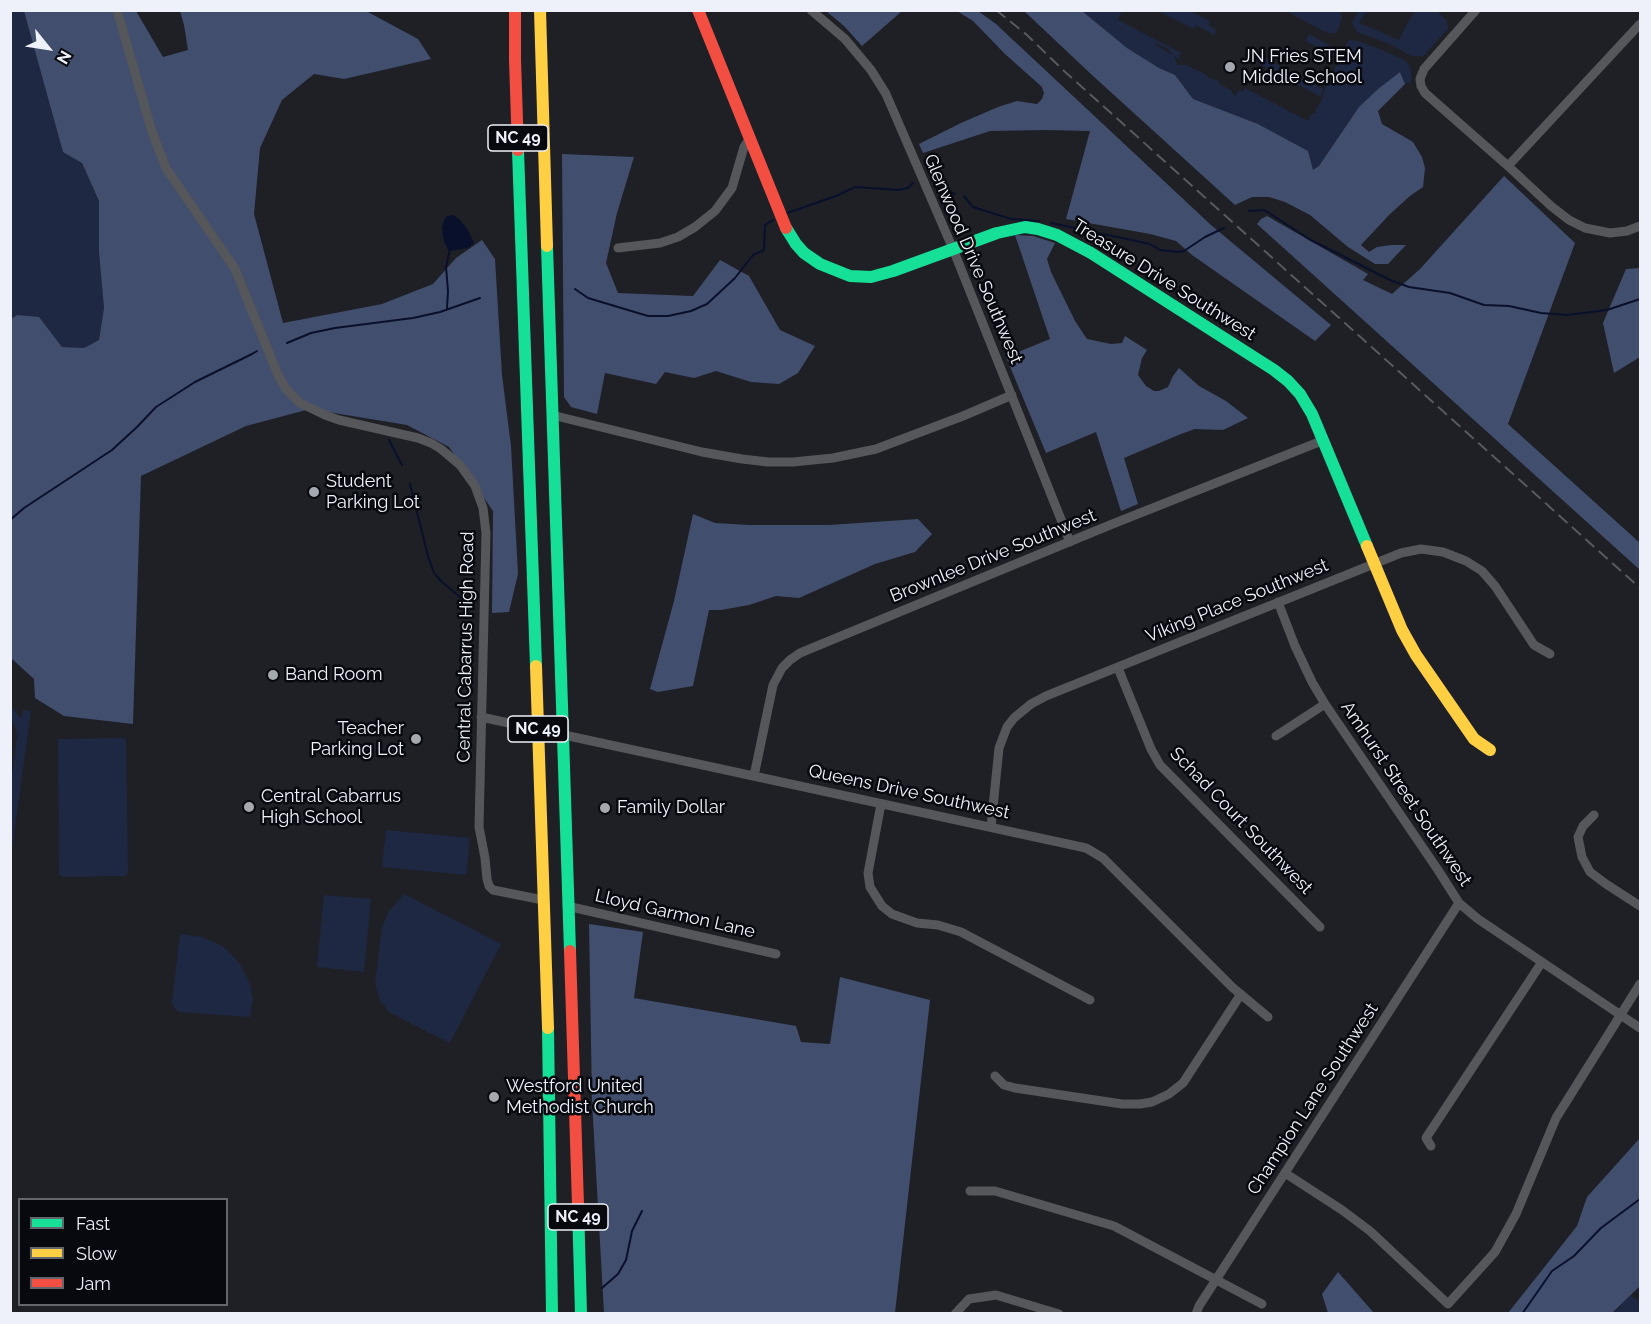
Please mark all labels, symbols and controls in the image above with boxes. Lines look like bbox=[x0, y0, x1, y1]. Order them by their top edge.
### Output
north arrow bbox=[18, 18, 78, 78]
place label: JN Fries STEM Middle School bbox=[1242, 46, 1362, 88]
text: N bbox=[53, 47, 75, 67]
marker: JN Fries STEM Middle School bbox=[1223, 60, 1237, 74]
road number: NC 49 bbox=[488, 125, 548, 151]
street label: Glenwood Drive Southwest bbox=[919, 151, 1027, 367]
street label: Treasure Drive Southwest bbox=[1068, 215, 1260, 345]
place label: Student Parking Lot bbox=[326, 471, 420, 514]
marker: Student Parking Lot bbox=[307, 485, 321, 499]
street label: Brownlee Drive Southwest bbox=[887, 505, 1099, 607]
street label: Central Cabarrus High Road bbox=[453, 531, 479, 763]
street label: Viking Place Southwest bbox=[1143, 554, 1331, 648]
place label: Band Room bbox=[285, 664, 382, 686]
marker: Band Room bbox=[266, 668, 280, 682]
street label: Amhurst Street Southwest bbox=[1336, 697, 1476, 891]
road number: NC 49 bbox=[508, 716, 568, 742]
place label: Teacher Parking Lot bbox=[310, 718, 404, 760]
marker: Teacher Parking Lot bbox=[409, 732, 423, 746]
street label: Schad Court Southwest bbox=[1165, 743, 1317, 899]
street label: Queens Drive Southwest bbox=[807, 760, 1011, 824]
place label: Central Cabarrus High School bbox=[261, 786, 401, 828]
place label: Family Dollar bbox=[617, 797, 725, 819]
marker: Central Cabarrus High School bbox=[242, 800, 256, 814]
marker: Family Dollar bbox=[598, 801, 612, 815]
street label: Lloyd Garmon Lane bbox=[593, 885, 757, 943]
street label: Champion Lane Southwest bbox=[1243, 999, 1383, 1199]
place label: Westford United Methodist Church bbox=[506, 1076, 654, 1118]
marker: Westford United Methodist Church bbox=[487, 1090, 501, 1104]
legend bbox=[18, 1198, 228, 1306]
road number: NC 49 bbox=[548, 1204, 608, 1230]
text: Fast bbox=[76, 1213, 110, 1234]
text: Slow bbox=[76, 1243, 117, 1264]
text: Jam bbox=[76, 1273, 111, 1294]

